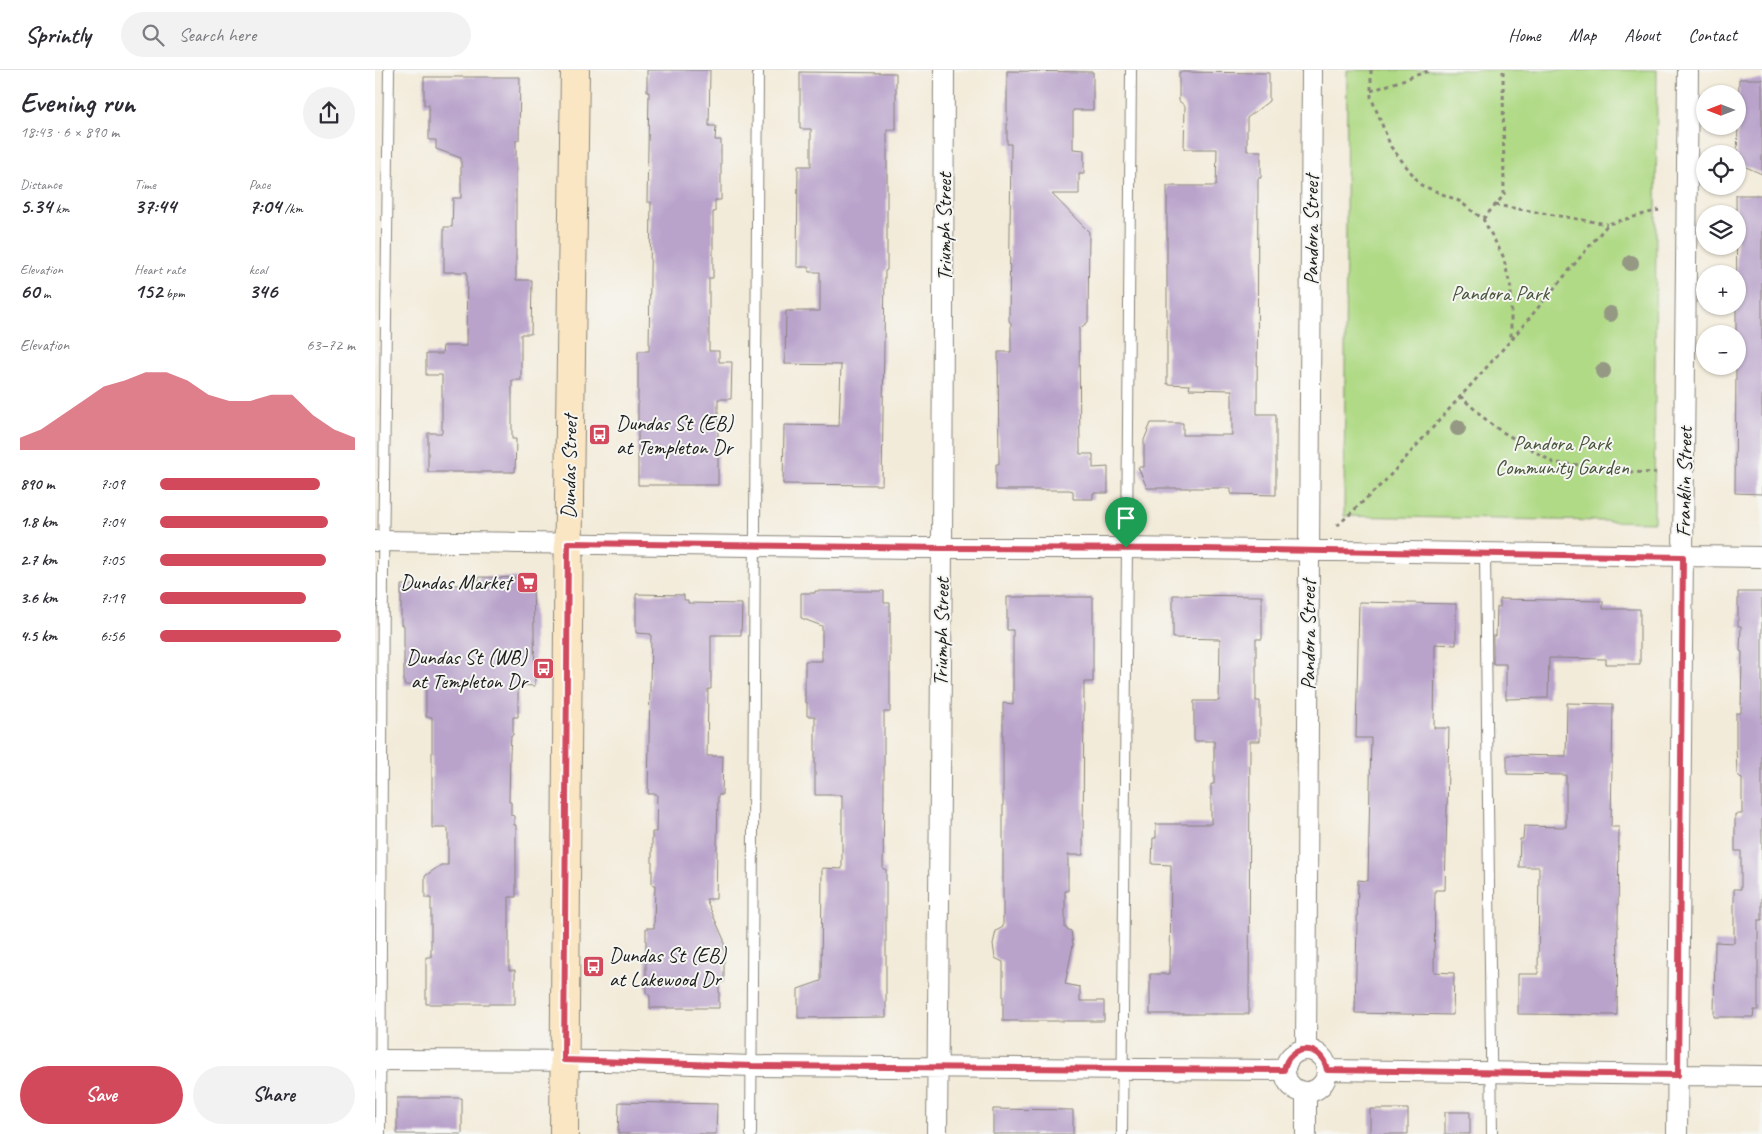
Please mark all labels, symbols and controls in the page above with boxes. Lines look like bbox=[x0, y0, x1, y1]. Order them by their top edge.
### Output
search box bbox=[121, 12, 471, 57]
text: Sprintly bbox=[25, 20, 91, 50]
icon: search bbox=[139, 21, 167, 49]
text: Search here bbox=[179, 23, 256, 47]
text: Home bbox=[1508, 24, 1541, 46]
text: Map bbox=[1569, 24, 1596, 46]
text: About bbox=[1624, 24, 1660, 46]
text: Contact bbox=[1688, 24, 1737, 46]
text: Evening run bbox=[20, 85, 135, 120]
north arrow bbox=[1696, 85, 1746, 135]
map controls bbox=[1696, 85, 1746, 375]
button: share bbox=[303, 87, 355, 139]
text: 18:43 · 6 × 890 m bbox=[20, 122, 119, 142]
button: locate bbox=[1696, 145, 1746, 195]
street label: Triumph Street bbox=[931, 171, 957, 281]
street label: Pandora Street bbox=[1298, 172, 1324, 285]
text: Distance bbox=[20, 176, 62, 193]
text: Time bbox=[134, 176, 156, 193]
text: Pace bbox=[249, 176, 270, 193]
text: 5.34 bbox=[20, 193, 52, 219]
text: 37:44 bbox=[134, 193, 176, 219]
text: 7:04 bbox=[249, 193, 281, 219]
text: km bbox=[52, 200, 69, 217]
text: /km bbox=[281, 200, 303, 217]
button: layers bbox=[1696, 205, 1746, 255]
text: Elevation bbox=[20, 261, 63, 278]
text: Heart rate bbox=[134, 261, 185, 278]
text: kcal bbox=[249, 261, 267, 278]
button: + bbox=[1696, 265, 1746, 315]
text: 60 bbox=[20, 278, 39, 304]
text: 152 bbox=[134, 278, 162, 304]
text: 346 bbox=[249, 278, 277, 304]
park label: Pandora Park bbox=[1451, 280, 1550, 306]
text: m bbox=[39, 285, 51, 302]
text: bpm bbox=[162, 285, 185, 302]
button: − bbox=[1696, 325, 1746, 375]
text: Elevation bbox=[20, 335, 69, 355]
text: 63–72 m bbox=[306, 335, 355, 355]
place label: Dundas St (EB) at Templeton Dr bbox=[616, 410, 735, 460]
street label: Dundas Street bbox=[555, 412, 583, 519]
bus stop icon: Dundas St (EB) at Templeton Dr bbox=[588, 423, 612, 447]
street label: Franklin Street bbox=[1670, 425, 1698, 537]
park label: Pandora Park Community Garden bbox=[1495, 430, 1629, 480]
text: 890 m bbox=[20, 474, 54, 494]
text: 7:09 bbox=[100, 474, 125, 494]
pin bbox=[1105, 497, 1147, 548]
icon: arrive bbox=[1112, 504, 1140, 532]
text: 1.8 km bbox=[20, 512, 57, 532]
text: 7:04 bbox=[100, 512, 125, 532]
text: 2.7 km bbox=[20, 550, 57, 570]
text: 7:05 bbox=[100, 550, 125, 570]
place label: Dundas Market bbox=[400, 569, 514, 595]
supermarket icon: Dundas Market bbox=[515, 570, 539, 594]
street label: Triumph Street bbox=[927, 576, 955, 686]
street label: Pandora Street bbox=[1295, 577, 1321, 690]
text: 3.6 km bbox=[20, 588, 58, 608]
text: 7:19 bbox=[100, 588, 125, 608]
text: 4.5 km bbox=[20, 626, 57, 646]
text: 6:56 bbox=[100, 626, 125, 646]
place label: Dundas St (WB) at Templeton Dr bbox=[406, 644, 529, 694]
bus stop icon: Dundas St (WB) at Templeton Dr bbox=[531, 657, 555, 681]
place label: Dundas St (EB) at Lakewood Dr bbox=[609, 942, 727, 992]
bus stop icon: Dundas St (EB) at Lakewood Dr bbox=[581, 955, 605, 979]
button: Save bbox=[20, 1066, 183, 1124]
button: Share bbox=[193, 1066, 355, 1124]

